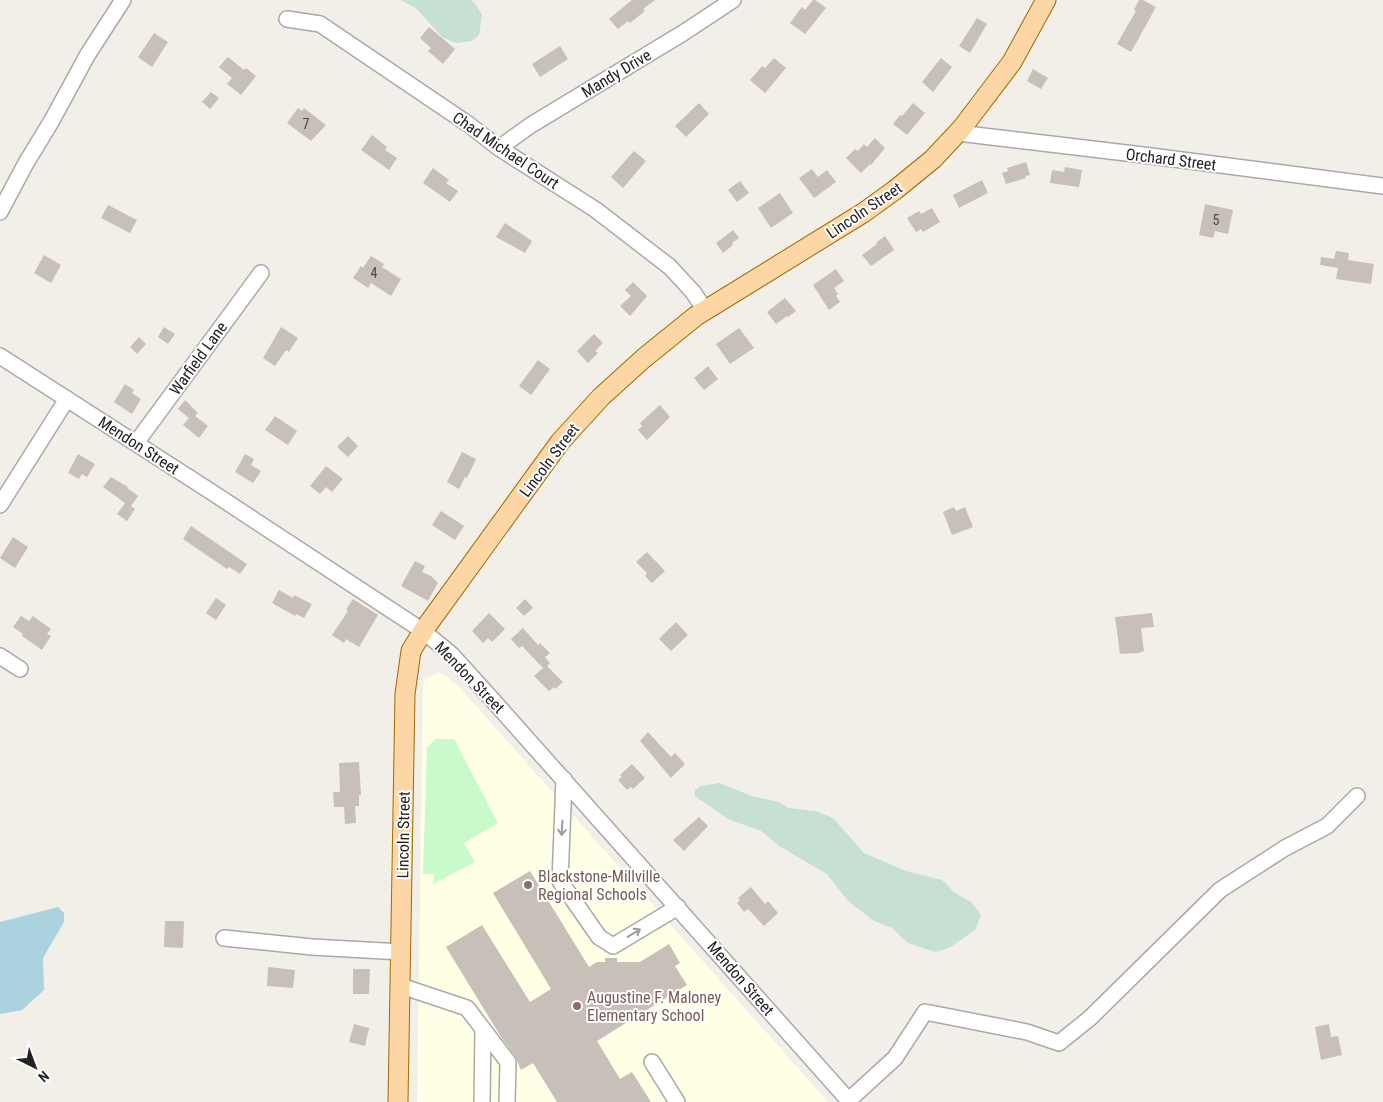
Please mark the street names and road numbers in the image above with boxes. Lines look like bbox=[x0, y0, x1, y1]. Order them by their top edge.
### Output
street label: Mandy Drive bbox=[578, 45, 654, 102]
street label: Chad Michael Court bbox=[449, 108, 563, 193]
street label: Orchard Street bbox=[1125, 145, 1217, 175]
street label: Lincoln Street bbox=[823, 178, 906, 243]
street label: Warfield Lane bbox=[166, 318, 231, 399]
street label: Mendon Street bbox=[95, 412, 183, 479]
street label: Lincoln Street bbox=[516, 420, 583, 501]
street label: Mendon Street bbox=[431, 638, 509, 717]
street label: Lincoln Street bbox=[393, 791, 414, 879]
street label: Mendon Street bbox=[703, 937, 778, 1020]

